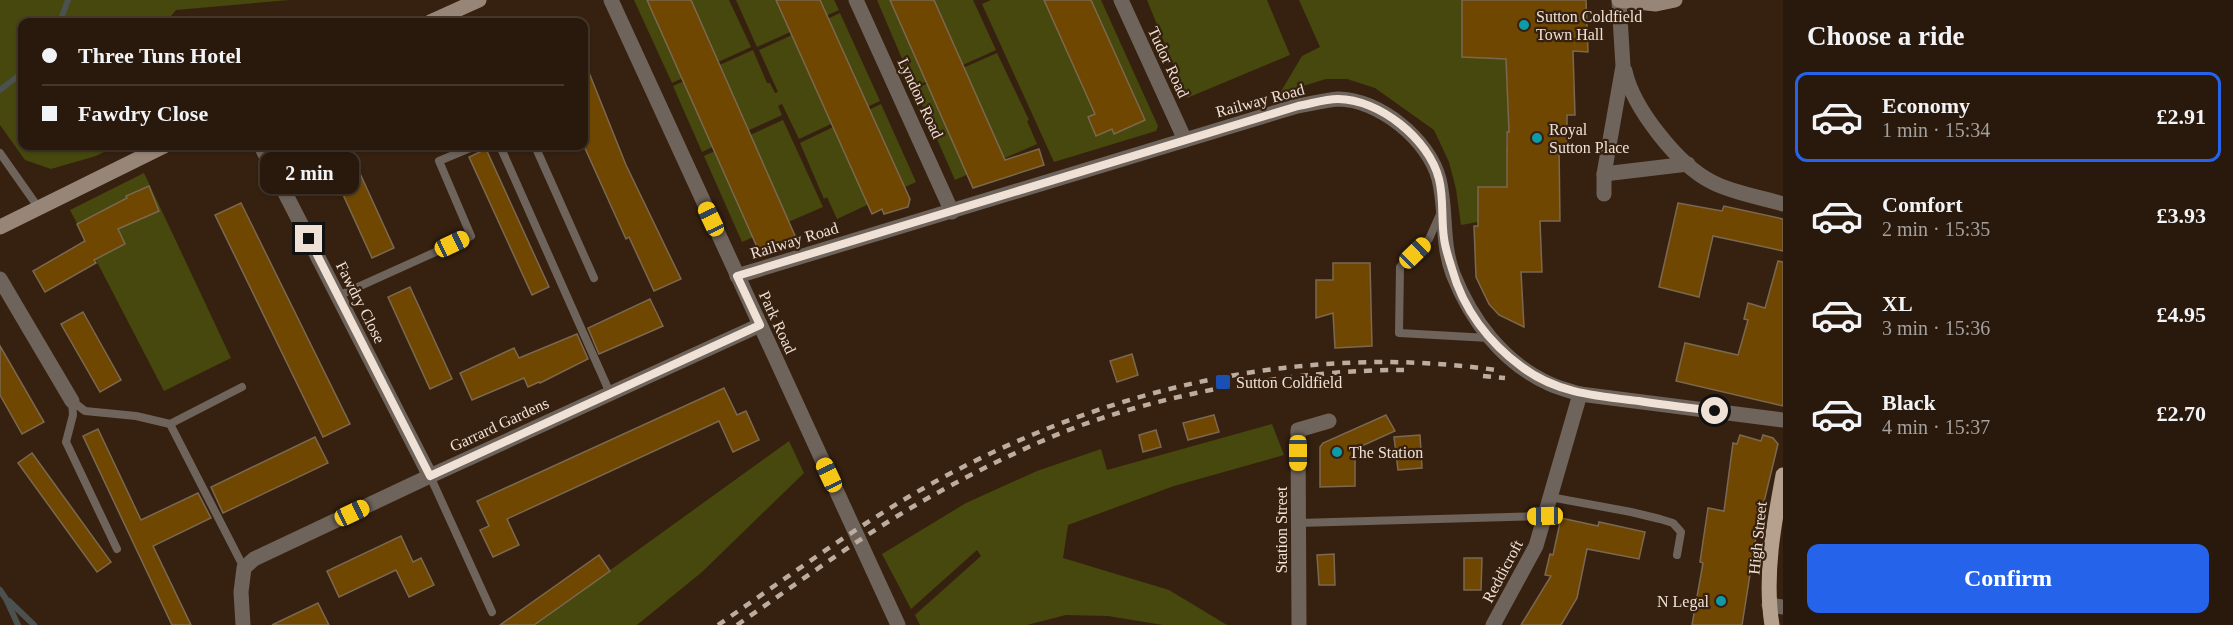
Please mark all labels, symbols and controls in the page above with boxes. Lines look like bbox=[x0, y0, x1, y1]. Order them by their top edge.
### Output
place label: Sutton Coldfield Town Hall bbox=[1536, 8, 1642, 43]
marker: Sutton Coldfield Town Hall bbox=[1517, 18, 1531, 32]
text: Choose a ride bbox=[1807, 21, 1965, 51]
street label: Tudor Road bbox=[1145, 24, 1192, 100]
text: Three Tuns Hotel bbox=[78, 43, 241, 68]
street label: Lyndon Road bbox=[894, 55, 947, 142]
street label: Railway Road bbox=[1214, 80, 1307, 121]
icon: car bbox=[1810, 90, 1864, 144]
text: Economy bbox=[1882, 93, 1970, 118]
text: Fawdry Close bbox=[78, 101, 208, 126]
text: £2.91 bbox=[2157, 104, 2206, 129]
text: 1 min · 15:34 bbox=[1882, 119, 1990, 141]
place label: Royal Sutton Place bbox=[1549, 121, 1629, 156]
marker: Royal Sutton Place bbox=[1530, 131, 1544, 145]
callout: 2 min bbox=[260, 152, 358, 194]
text: 2 min bbox=[285, 162, 334, 184]
icon: car bbox=[1810, 189, 1864, 243]
text: Comfort bbox=[1882, 192, 1963, 217]
car bbox=[695, 199, 727, 239]
text: £3.93 bbox=[2157, 203, 2206, 228]
text: 2 min · 15:35 bbox=[1882, 218, 1990, 240]
street label: Railway Road bbox=[748, 219, 840, 263]
route end bbox=[295, 225, 322, 252]
car bbox=[432, 228, 472, 260]
car bbox=[1396, 234, 1434, 272]
street label: Fawdry Close bbox=[332, 259, 388, 346]
street label: Park Road bbox=[756, 288, 799, 356]
icon: car bbox=[1810, 288, 1864, 342]
text: XL bbox=[1882, 291, 1913, 316]
text: £4.95 bbox=[2157, 302, 2206, 327]
text: 3 min · 15:36 bbox=[1882, 317, 1990, 339]
marker: Sutton Coldfield bbox=[1214, 373, 1232, 391]
place label: Sutton Coldfield bbox=[1236, 374, 1342, 391]
icon: car bbox=[1810, 387, 1864, 441]
text: Black bbox=[1882, 390, 1936, 415]
street label: Garrard Gardens bbox=[447, 394, 551, 455]
route start bbox=[1701, 397, 1728, 424]
text: £2.70 bbox=[2157, 401, 2206, 426]
text: 4 min · 15:37 bbox=[1882, 416, 1990, 438]
car bbox=[1289, 435, 1307, 471]
place label: The Station bbox=[1349, 444, 1423, 461]
marker: The Station bbox=[1330, 445, 1344, 459]
car bbox=[813, 455, 845, 495]
street label: Station Street bbox=[1273, 486, 1290, 573]
car bbox=[332, 497, 372, 529]
street label: High Street bbox=[1745, 500, 1771, 576]
car bbox=[1527, 507, 1563, 525]
street label: Reddicroft bbox=[1479, 537, 1526, 605]
button: Confirm bbox=[1807, 544, 2209, 613]
place label: N Legal bbox=[1657, 593, 1710, 611]
marker: N Legal bbox=[1714, 594, 1728, 608]

